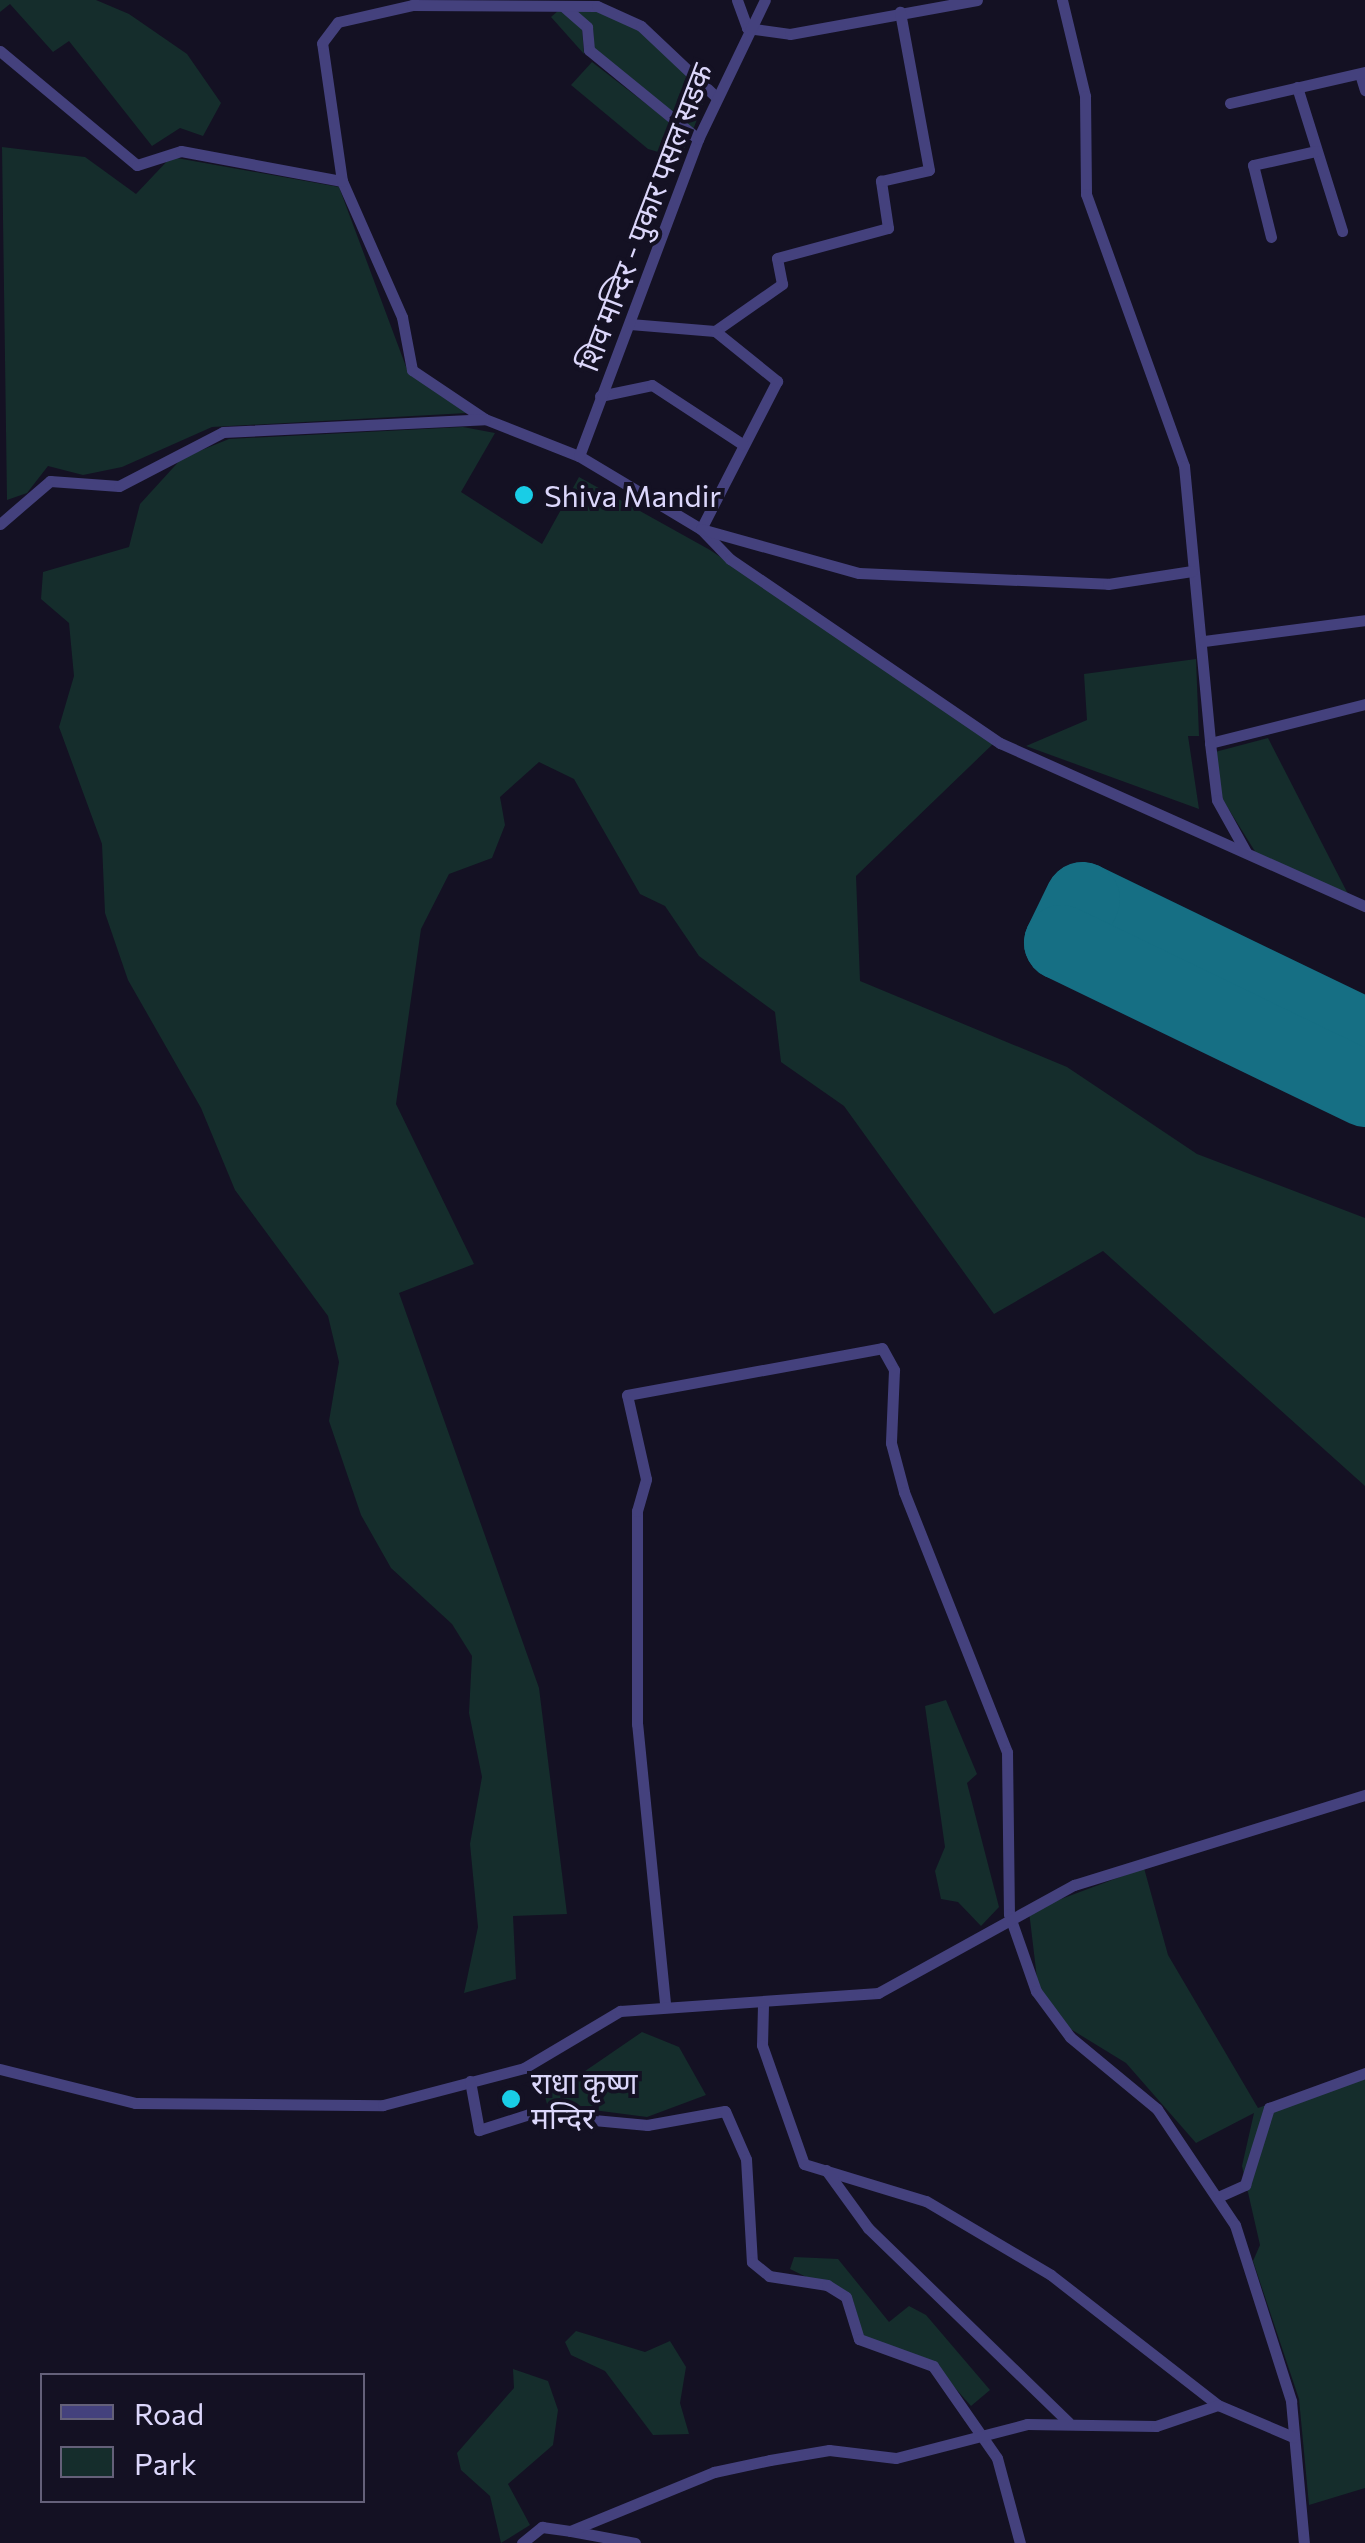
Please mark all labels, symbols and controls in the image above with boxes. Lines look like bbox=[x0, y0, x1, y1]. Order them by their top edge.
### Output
street label: शिव मन्दिर - पुकार पसल सडक bbox=[569, 58, 719, 376]
place label: Shiva Mandir bbox=[544, 477, 721, 513]
marker: Shiva Mandir bbox=[513, 484, 535, 506]
place label: राधा कृष्ण मन्दिर bbox=[531, 2064, 637, 2134]
marker: राधा कृष्ण मन्दिर bbox=[500, 2088, 522, 2110]
legend bbox=[40, 2373, 365, 2503]
text: Road bbox=[134, 2394, 204, 2431]
text: Park bbox=[134, 2444, 197, 2481]

